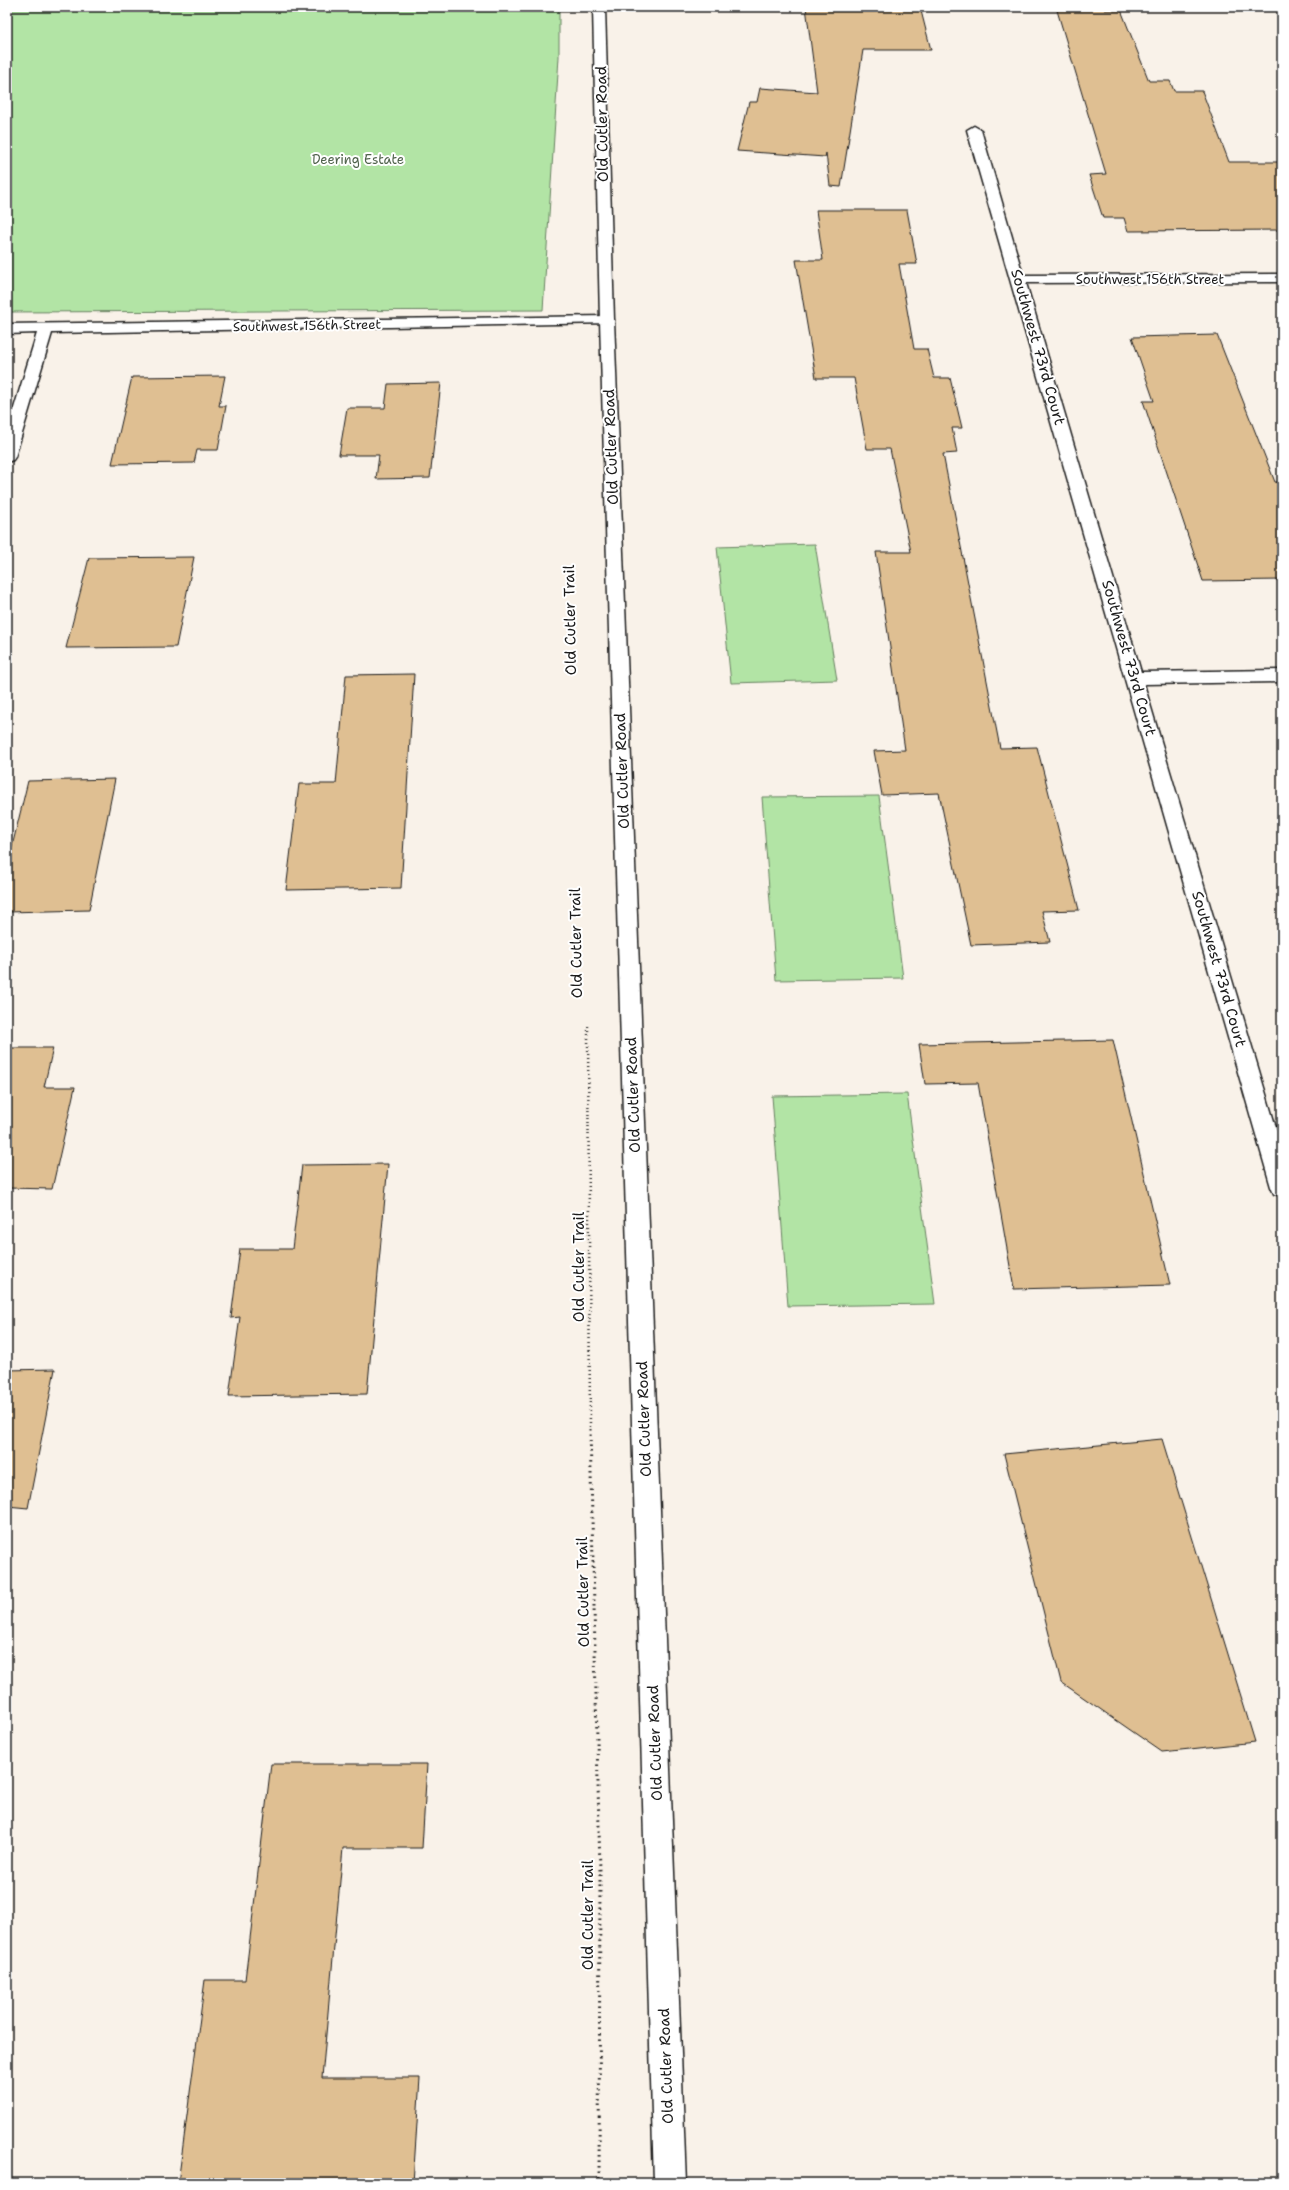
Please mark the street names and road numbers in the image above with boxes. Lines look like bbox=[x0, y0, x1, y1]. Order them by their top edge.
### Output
street label: Old Cutler Road bbox=[591, 65, 613, 182]
street label: Southwest 73rd Court bbox=[1006, 267, 1070, 427]
street label: Southwest 156th Street bbox=[1076, 271, 1224, 288]
street label: Southwest 156th Street bbox=[233, 316, 382, 335]
street label: Old Cutler Road bbox=[599, 388, 623, 505]
street label: Old Cutler Trail bbox=[559, 564, 581, 675]
street label: Southwest 73rd Court bbox=[1097, 578, 1161, 738]
street label: Old Cutler Road bbox=[610, 712, 634, 829]
street label: Old Cutler Trail bbox=[565, 887, 587, 998]
street label: Southwest 73rd Court bbox=[1187, 889, 1251, 1049]
street label: Old Cutler Road bbox=[621, 1036, 645, 1153]
street label: Old Cutler Trail bbox=[569, 1211, 589, 1322]
street label: Old Cutler Road bbox=[632, 1360, 656, 1477]
street label: Old Cutler Trail bbox=[572, 1536, 594, 1647]
street label: Old Cutler Road bbox=[643, 1684, 667, 1801]
street label: Old Cutler Trail bbox=[578, 1859, 598, 1970]
street label: Old Cutler Road bbox=[654, 2007, 678, 2124]

